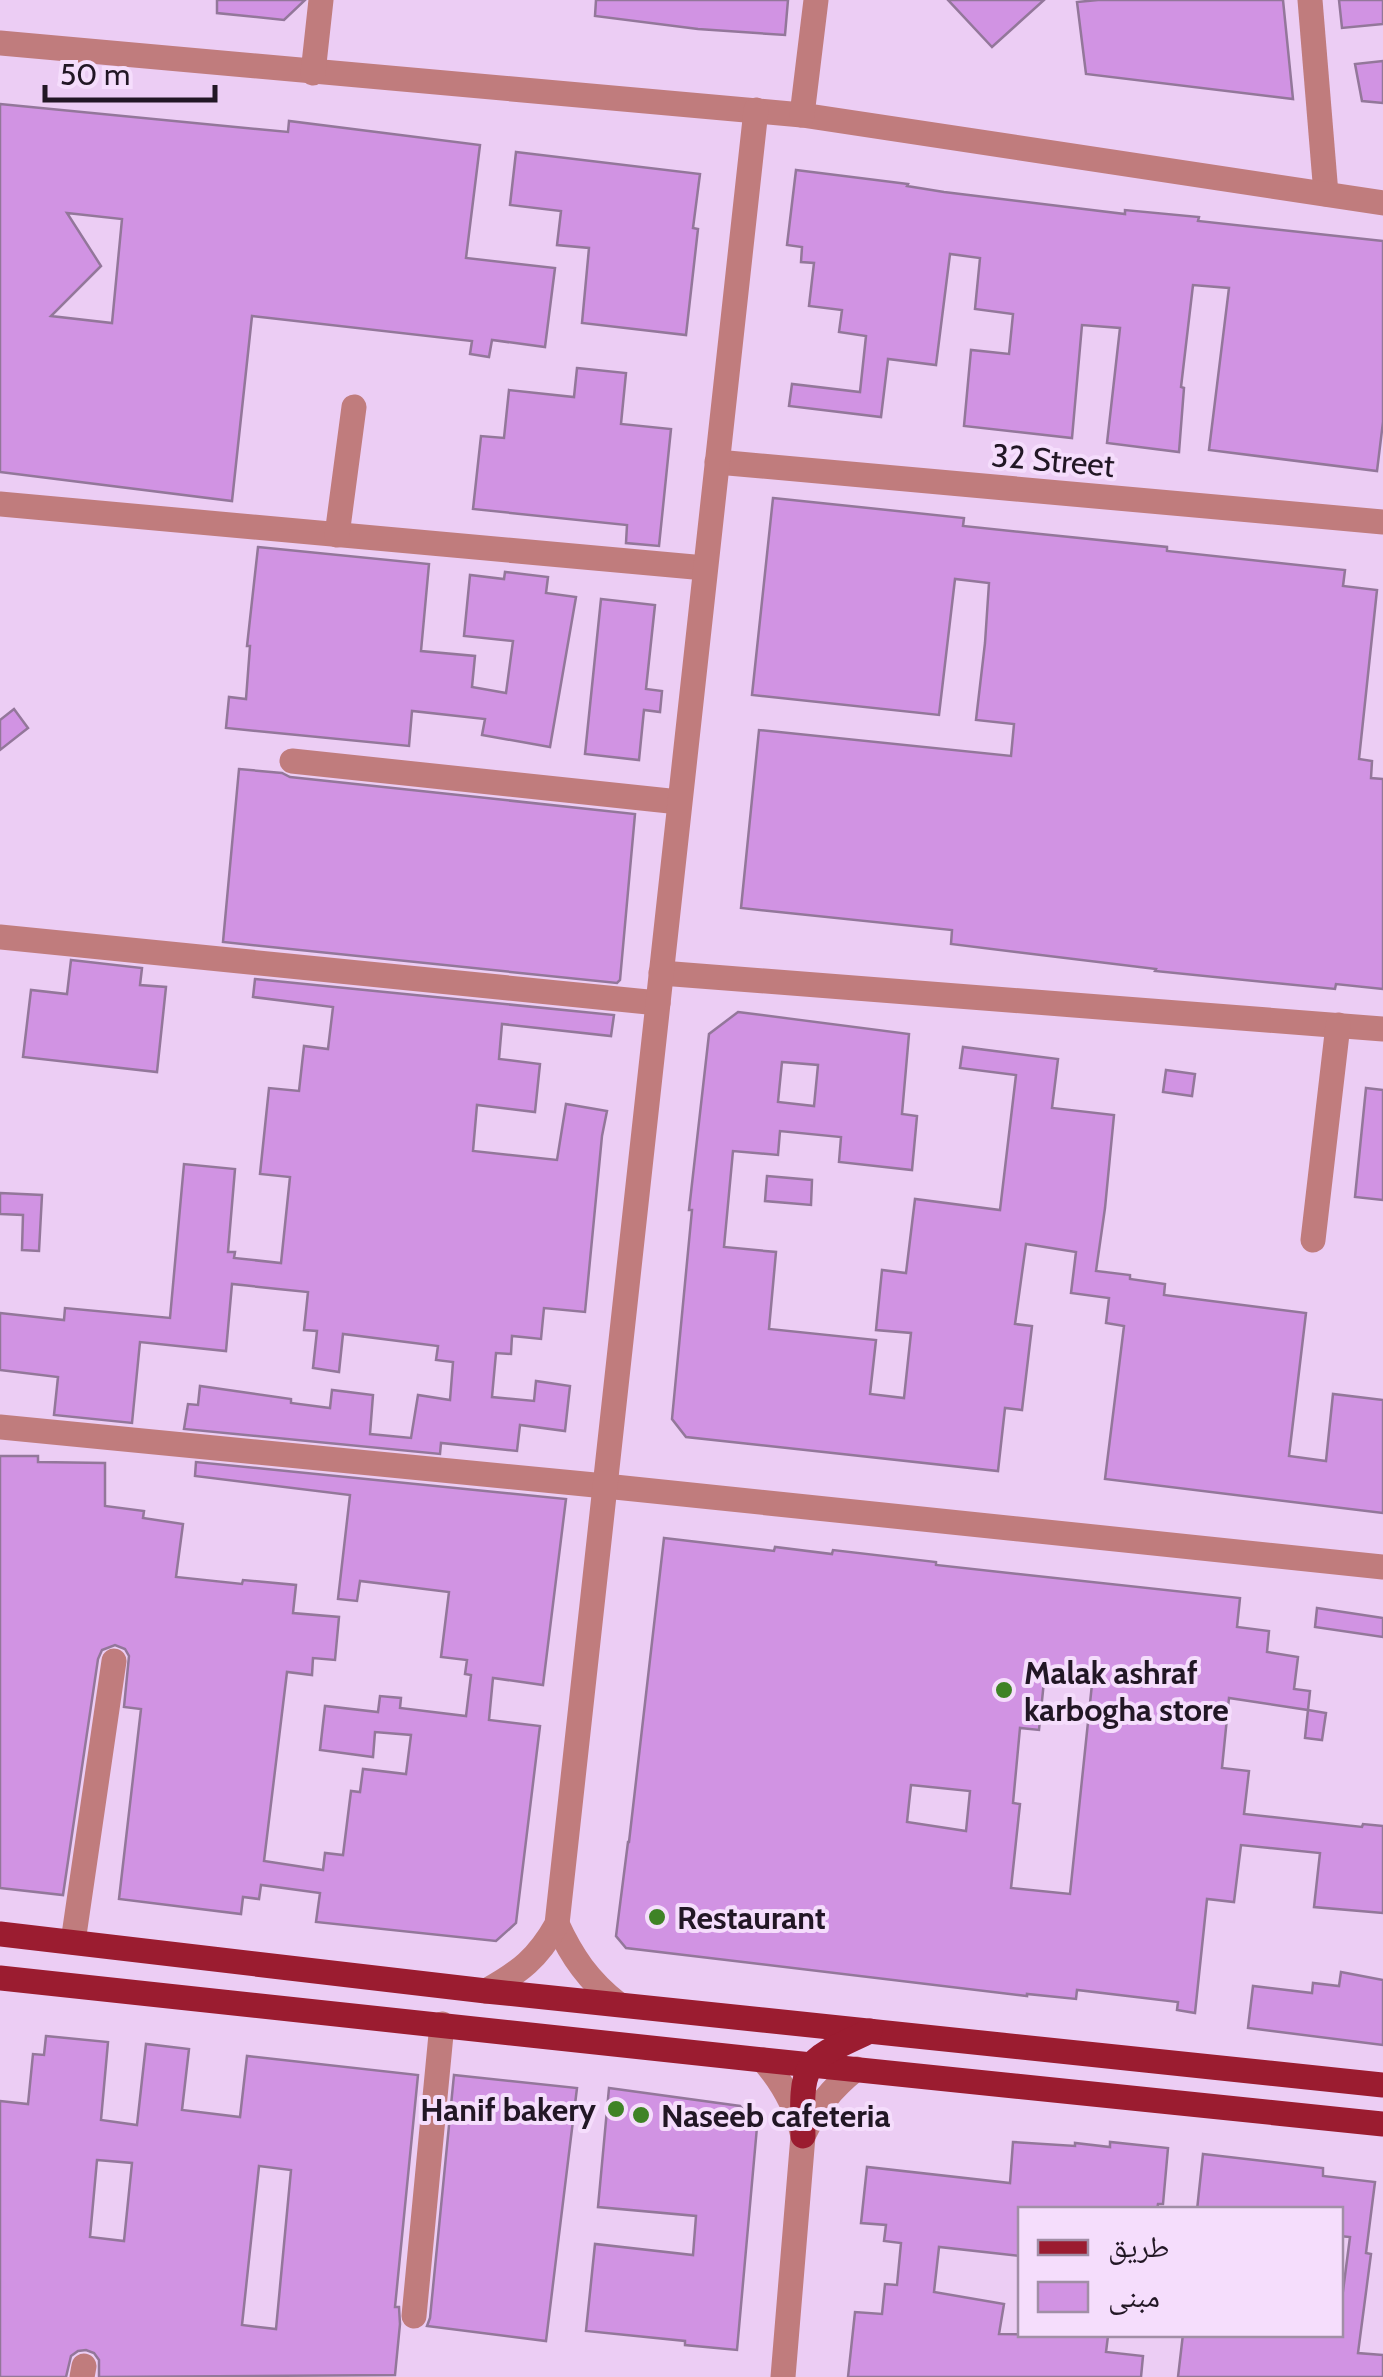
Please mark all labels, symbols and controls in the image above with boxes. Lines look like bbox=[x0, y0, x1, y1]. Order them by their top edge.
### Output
scale bar bbox=[45, 40, 215, 102]
text: 50 m bbox=[60, 56, 130, 93]
street label: 32 Street bbox=[990, 435, 1116, 485]
place label: Malak ashraf karbogha store bbox=[1024, 1653, 1229, 1729]
marker: Malak ashraf karbogha store bbox=[993, 1679, 1015, 1701]
place label: Restaurant bbox=[677, 1898, 826, 1937]
marker: Restaurant bbox=[646, 1906, 668, 1928]
place label: Hanif bakery bbox=[420, 2090, 597, 2129]
place label: Naseeb cafeteria bbox=[661, 2096, 890, 2135]
marker: Hanif bakery bbox=[605, 2098, 627, 2120]
marker: Naseeb cafeteria bbox=[630, 2104, 652, 2126]
legend bbox=[1018, 2207, 1343, 2337]
text: طريق bbox=[1108, 2228, 1169, 2265]
text: مبنى bbox=[1108, 2278, 1160, 2315]

